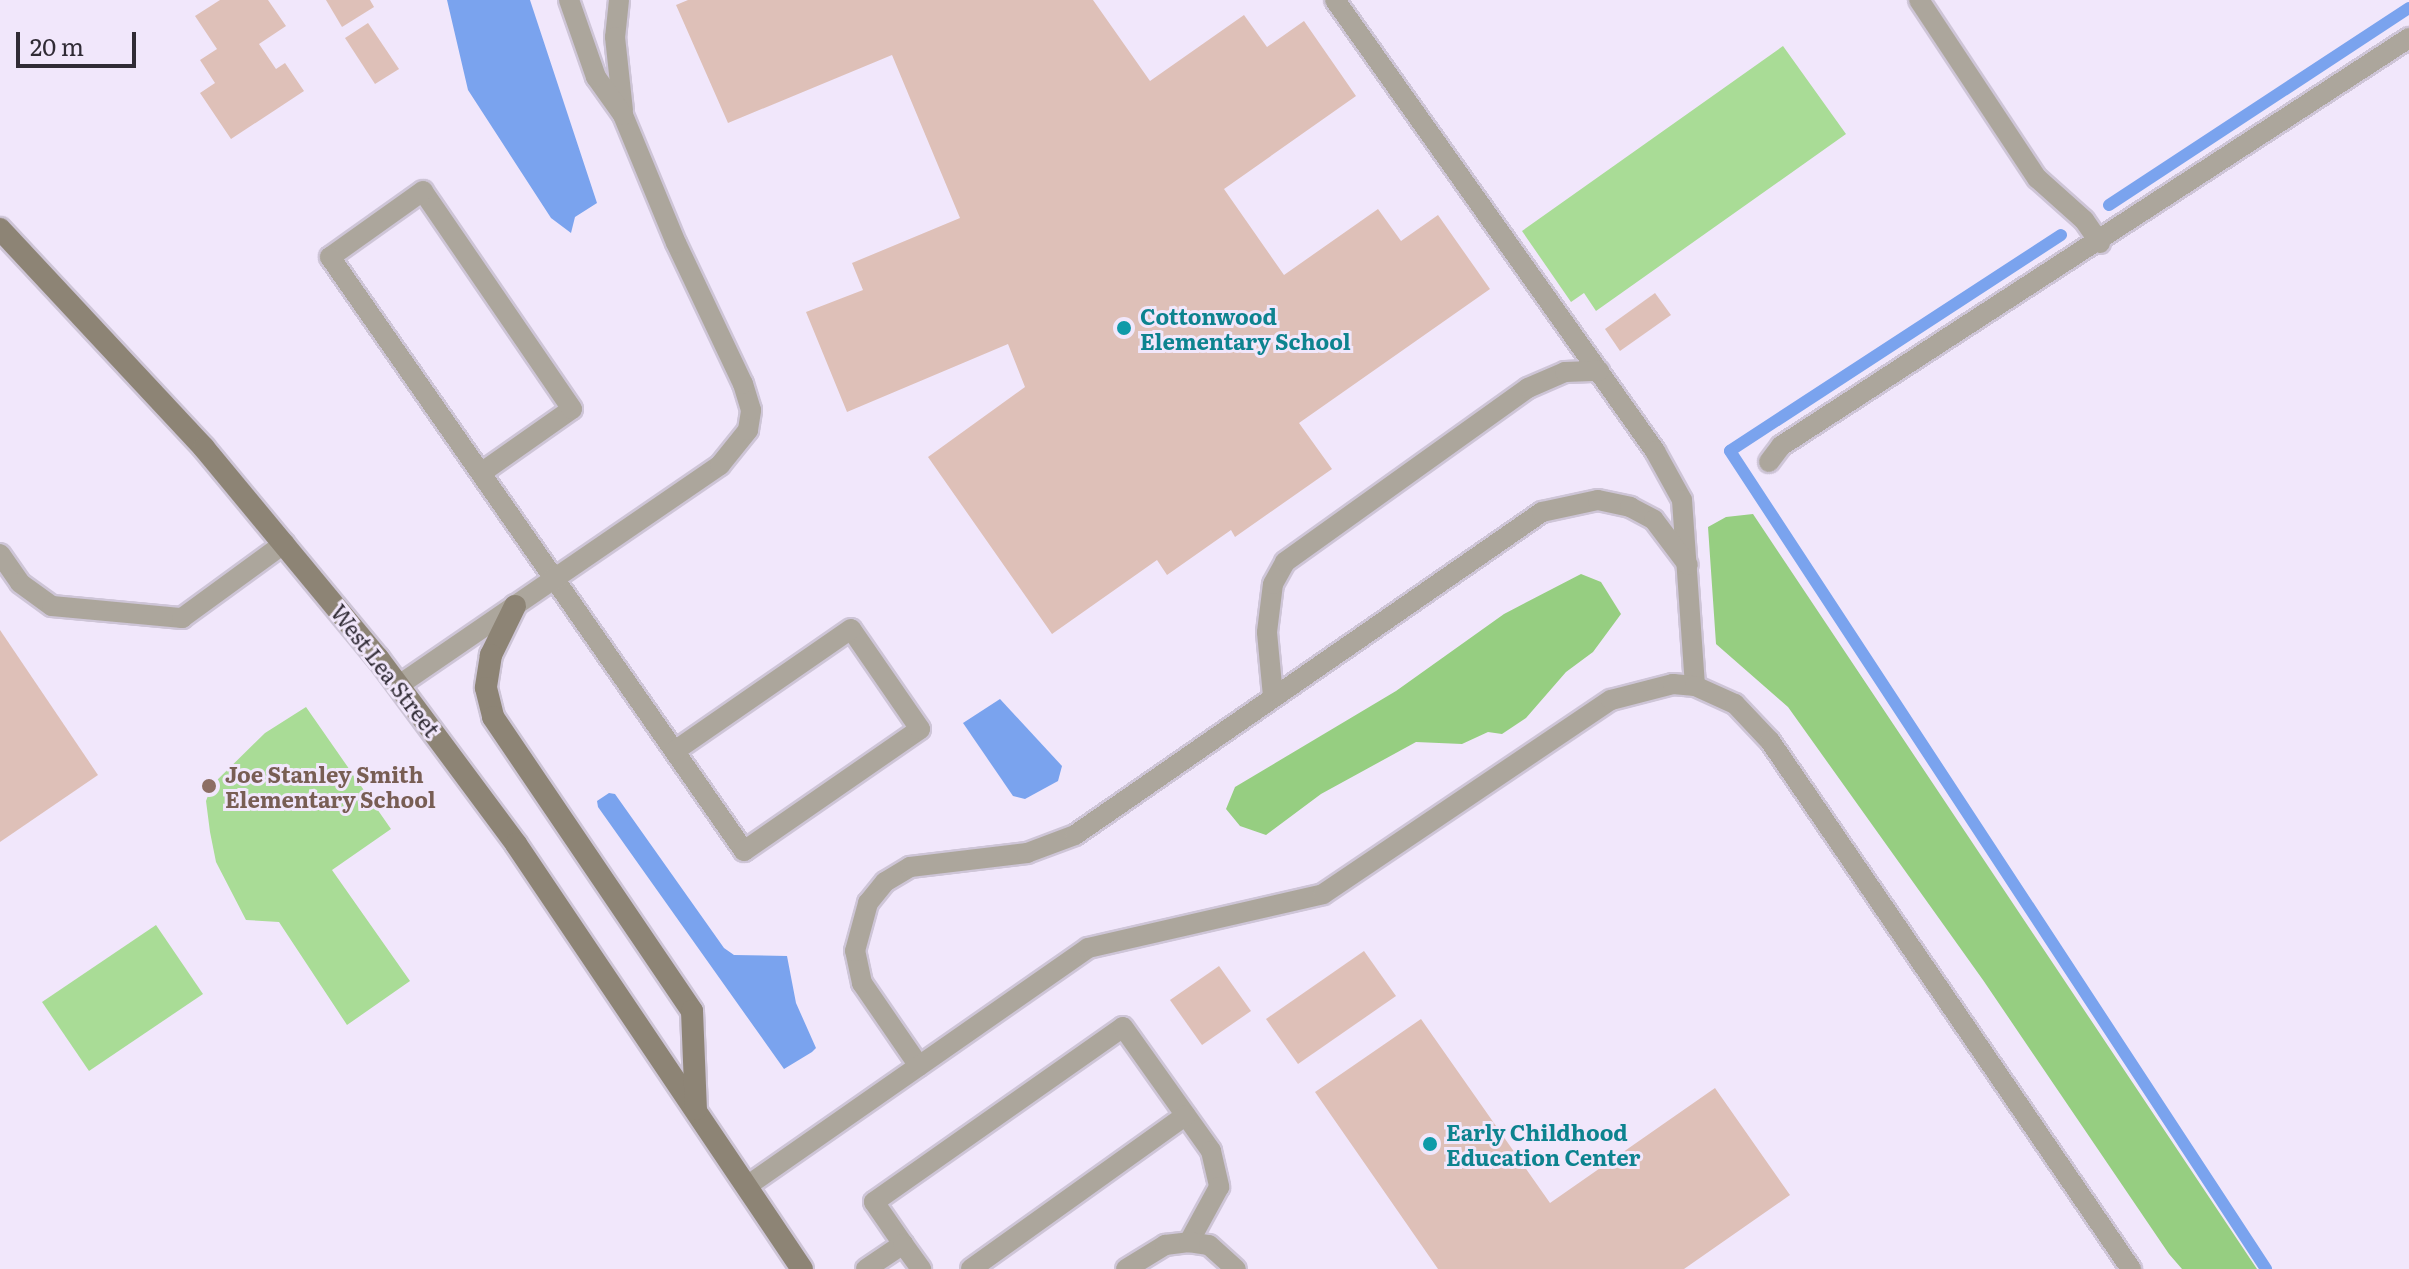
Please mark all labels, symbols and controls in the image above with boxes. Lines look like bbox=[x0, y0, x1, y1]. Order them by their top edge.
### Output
scale bar bbox=[20, 16, 140, 66]
text: 20 m bbox=[30, 28, 84, 63]
place label: Cottonwood Elementary School bbox=[1140, 302, 1351, 354]
marker: Cottonwood Elementary School bbox=[1115, 319, 1133, 337]
street label: West Lea Street bbox=[326, 599, 446, 741]
place label: Joe Stanley Smith Elementary School bbox=[225, 760, 436, 812]
marker: Joe Stanley Smith Elementary School bbox=[200, 777, 218, 795]
place label: Early Childhood Education Center bbox=[1446, 1118, 1640, 1170]
marker: Early Childhood Education Center bbox=[1421, 1135, 1439, 1153]

